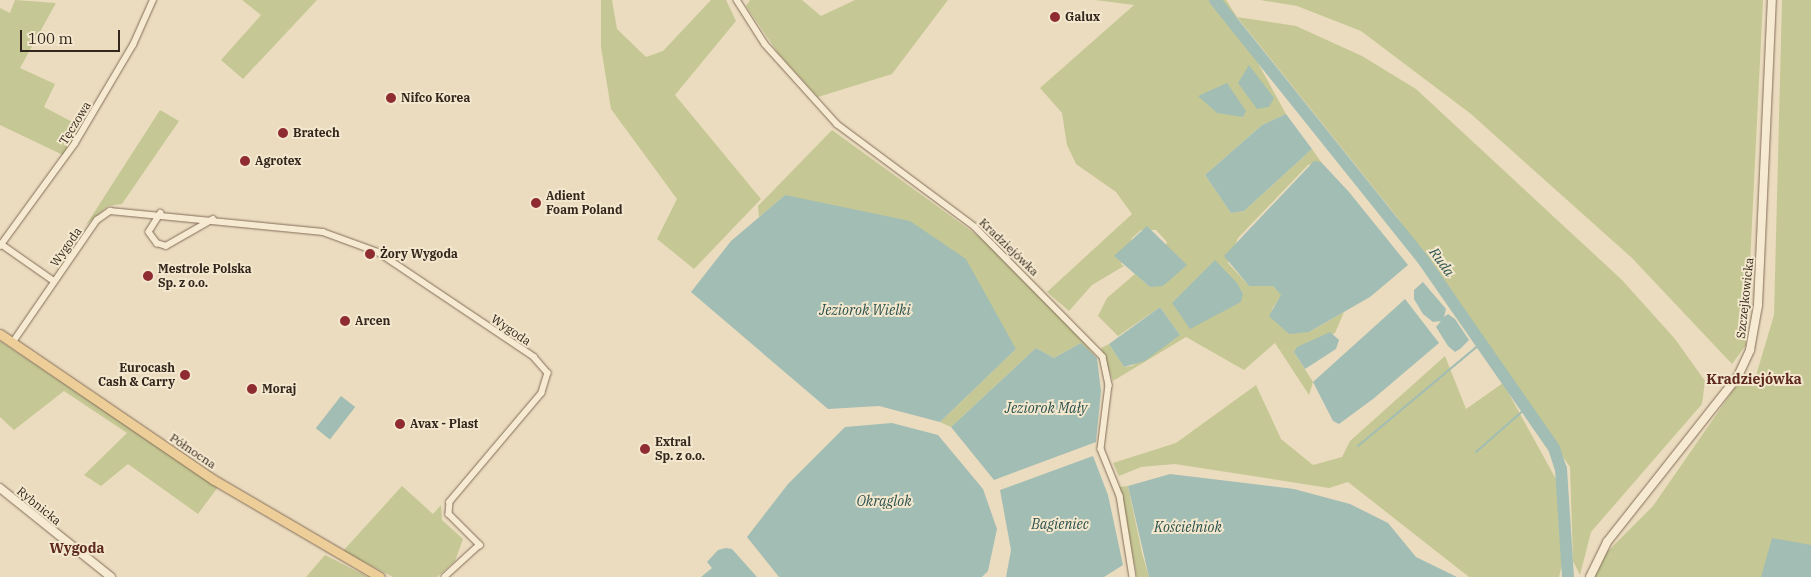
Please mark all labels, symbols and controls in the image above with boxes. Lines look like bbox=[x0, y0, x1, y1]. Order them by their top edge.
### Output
place label: Galux bbox=[1065, 10, 1100, 24]
marker: Galux bbox=[1049, 11, 1061, 23]
scale bar bbox=[22, 20, 122, 52]
text: 100 m bbox=[28, 29, 73, 48]
place label: Nifco Korea bbox=[401, 91, 470, 105]
marker: Nifco Korea bbox=[385, 92, 397, 104]
street label: Tęczowa bbox=[56, 99, 94, 147]
place label: Bratech bbox=[293, 126, 340, 140]
marker: Bratech bbox=[277, 127, 289, 139]
place label: Agrotex bbox=[255, 154, 301, 168]
marker: Agrotex bbox=[239, 155, 251, 167]
place label: Adient Foam Poland bbox=[546, 189, 623, 217]
marker: Adient Foam Poland bbox=[530, 197, 542, 209]
street label: Kradziejówka bbox=[976, 215, 1042, 279]
street label: Wygoda bbox=[47, 224, 85, 270]
water label: Ruda bbox=[1426, 244, 1458, 280]
place label: Żory Wygoda bbox=[380, 247, 458, 261]
marker: Żory Wygoda bbox=[364, 248, 376, 260]
street label: Szczejkowicka bbox=[1734, 257, 1756, 339]
place label: Mestrole Polska Sp. z o.o. bbox=[158, 262, 252, 290]
marker: Mestrole Polska Sp. z o.o. bbox=[142, 270, 154, 282]
water label: Jeziorok Wielki bbox=[819, 302, 911, 318]
street label: Wygoda bbox=[488, 311, 534, 349]
place label: Arcen bbox=[355, 314, 390, 328]
marker: Arcen bbox=[339, 315, 351, 327]
place label: Eurocash Cash & Carry bbox=[98, 361, 175, 389]
marker: Eurocash Cash & Carry bbox=[179, 369, 191, 381]
district label: Kradziejówka bbox=[1706, 371, 1802, 387]
place label: Moraj bbox=[262, 382, 296, 396]
marker: Moraj bbox=[246, 383, 258, 395]
water label: Jeziorok Mały bbox=[1005, 400, 1087, 416]
place label: Avax - Plast bbox=[410, 417, 478, 431]
marker: Avax - Plast bbox=[394, 418, 406, 430]
street label: Północna bbox=[167, 430, 219, 472]
place label: Extral Sp. z o.o. bbox=[655, 435, 705, 463]
marker: Extral Sp. z o.o. bbox=[639, 443, 651, 455]
street label: Rybnicka bbox=[14, 484, 64, 528]
water label: Okrąglok bbox=[856, 493, 912, 509]
water label: Bagieniec bbox=[1031, 516, 1089, 532]
water label: Kościelniok bbox=[1154, 519, 1222, 535]
district label: Wygoda bbox=[49, 540, 105, 556]

